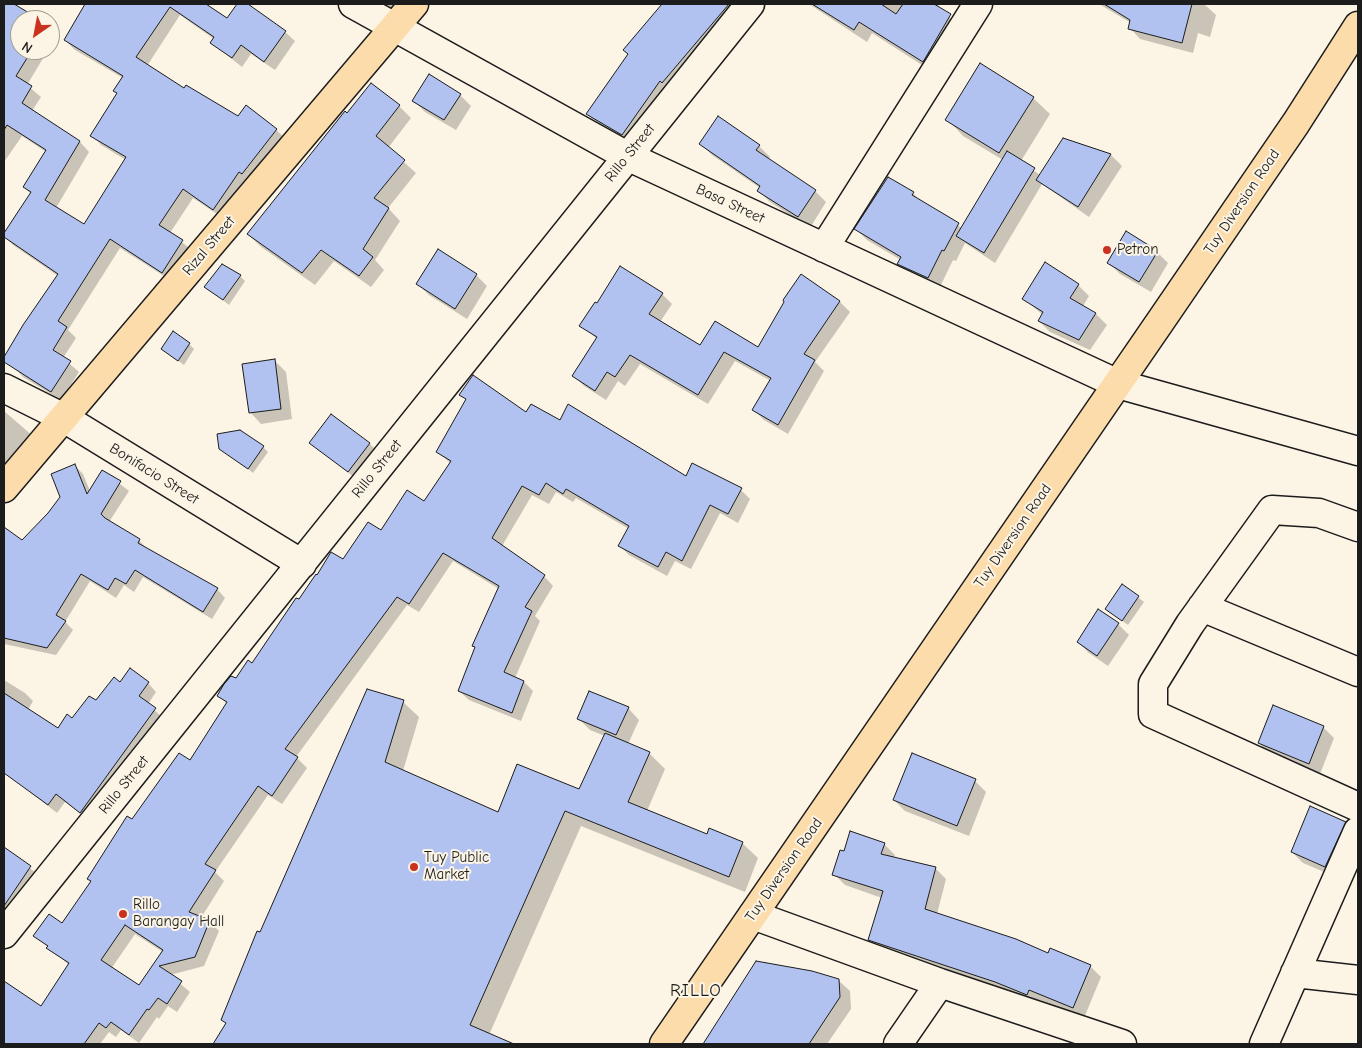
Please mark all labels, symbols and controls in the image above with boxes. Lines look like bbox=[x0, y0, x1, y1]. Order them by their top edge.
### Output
north arrow bbox=[10, 10, 60, 60]
text: N bbox=[19, 38, 36, 57]
street label: Rillo Street bbox=[601, 120, 659, 186]
street label: Tuy Diversion Road bbox=[1200, 146, 1284, 258]
street label: Basa Street bbox=[693, 180, 767, 228]
street label: Rizal Street bbox=[179, 213, 239, 279]
place label: Petron bbox=[1117, 241, 1159, 259]
marker: Petron bbox=[1101, 244, 1113, 256]
street label: Rillo Street bbox=[348, 436, 406, 502]
street label: Bonifacio Street bbox=[106, 439, 202, 509]
street label: Tuy Diversion Road bbox=[970, 481, 1056, 591]
street label: Rillo Street bbox=[95, 752, 153, 818]
street label: Tuy Diversion Road bbox=[741, 815, 827, 925]
place label: Tuy Public Market bbox=[424, 849, 489, 884]
marker: Tuy Public Market bbox=[408, 861, 420, 873]
place label: Rillo Barangay Hall bbox=[133, 896, 224, 931]
marker: Rillo Barangay Hall bbox=[117, 908, 129, 920]
district label: RILLO bbox=[669, 980, 723, 1002]

